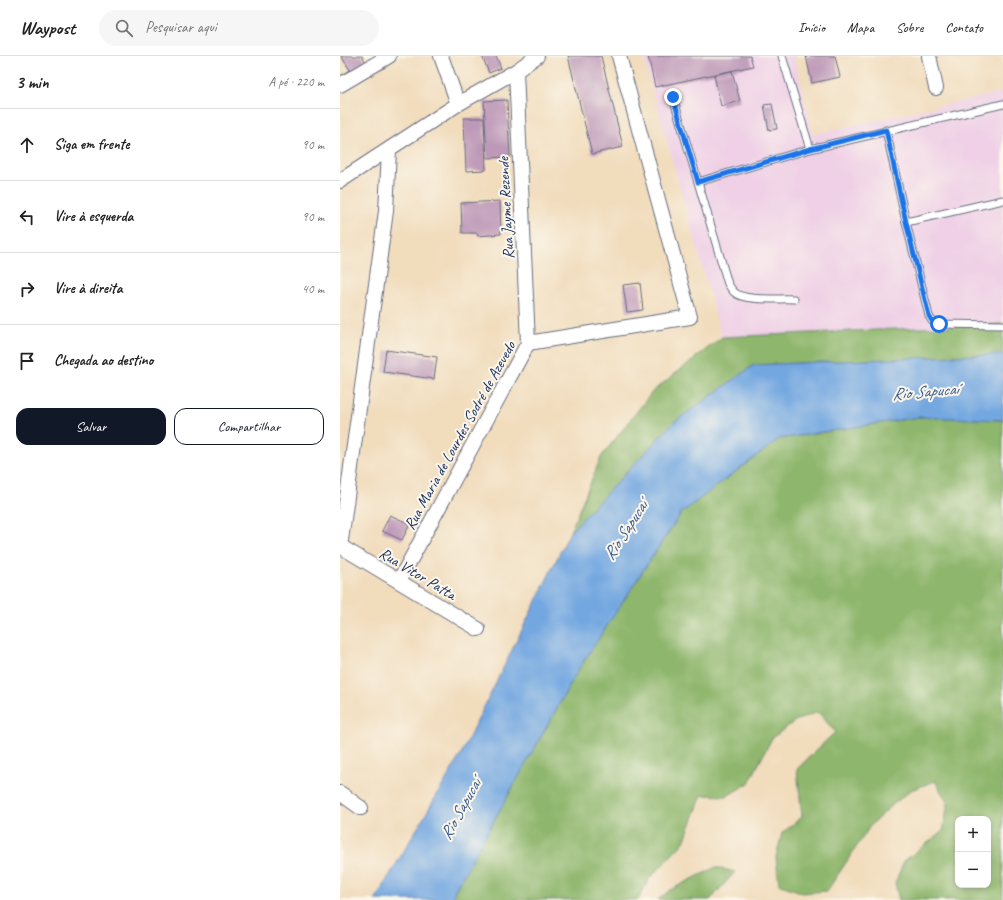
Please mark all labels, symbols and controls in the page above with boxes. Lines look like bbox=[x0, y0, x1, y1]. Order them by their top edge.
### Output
search box bbox=[99, 10, 379, 46]
text: Waypost bbox=[20, 16, 75, 40]
icon: search bbox=[113, 17, 135, 39]
text: Pesquisar aqui bbox=[145, 18, 217, 37]
text: Início bbox=[798, 19, 825, 36]
text: Mapa bbox=[847, 19, 874, 36]
text: Sobre bbox=[896, 19, 923, 36]
text: Contato bbox=[945, 19, 983, 36]
text: 3 min bbox=[16, 72, 49, 93]
text: A pé · 220 m bbox=[268, 74, 324, 90]
route end bbox=[664, 88, 682, 106]
icon: ahead bbox=[16, 134, 38, 156]
text: Siga em frente bbox=[54, 135, 130, 154]
text: 90 m bbox=[302, 137, 324, 153]
street label: Rua Jayme Rezende bbox=[493, 155, 519, 259]
icon: left bbox=[16, 206, 38, 228]
text: Vire à esquerda bbox=[54, 207, 133, 226]
text: 90 m bbox=[302, 209, 324, 225]
icon: right bbox=[16, 278, 38, 300]
text: Vire à direita bbox=[54, 279, 123, 298]
text: 40 m bbox=[302, 281, 324, 297]
route start bbox=[930, 315, 948, 333]
street label: Rua Maria de Lourdes Sodré de Azevedo bbox=[400, 337, 521, 533]
icon: arrive bbox=[16, 350, 38, 372]
text: Chegada ao destino bbox=[54, 351, 153, 370]
water label: Rio Sapucaí bbox=[891, 378, 965, 405]
button: Salvar bbox=[16, 408, 166, 445]
button: Compartilhar bbox=[174, 408, 324, 445]
water label: Rio Sapucaí bbox=[599, 492, 655, 564]
street label: Rua Vitor Patta bbox=[375, 543, 461, 605]
water label: Rio Sapucaí bbox=[435, 770, 488, 843]
map controls bbox=[955, 816, 991, 888]
button: + bbox=[955, 816, 991, 852]
button: − bbox=[955, 852, 991, 888]

